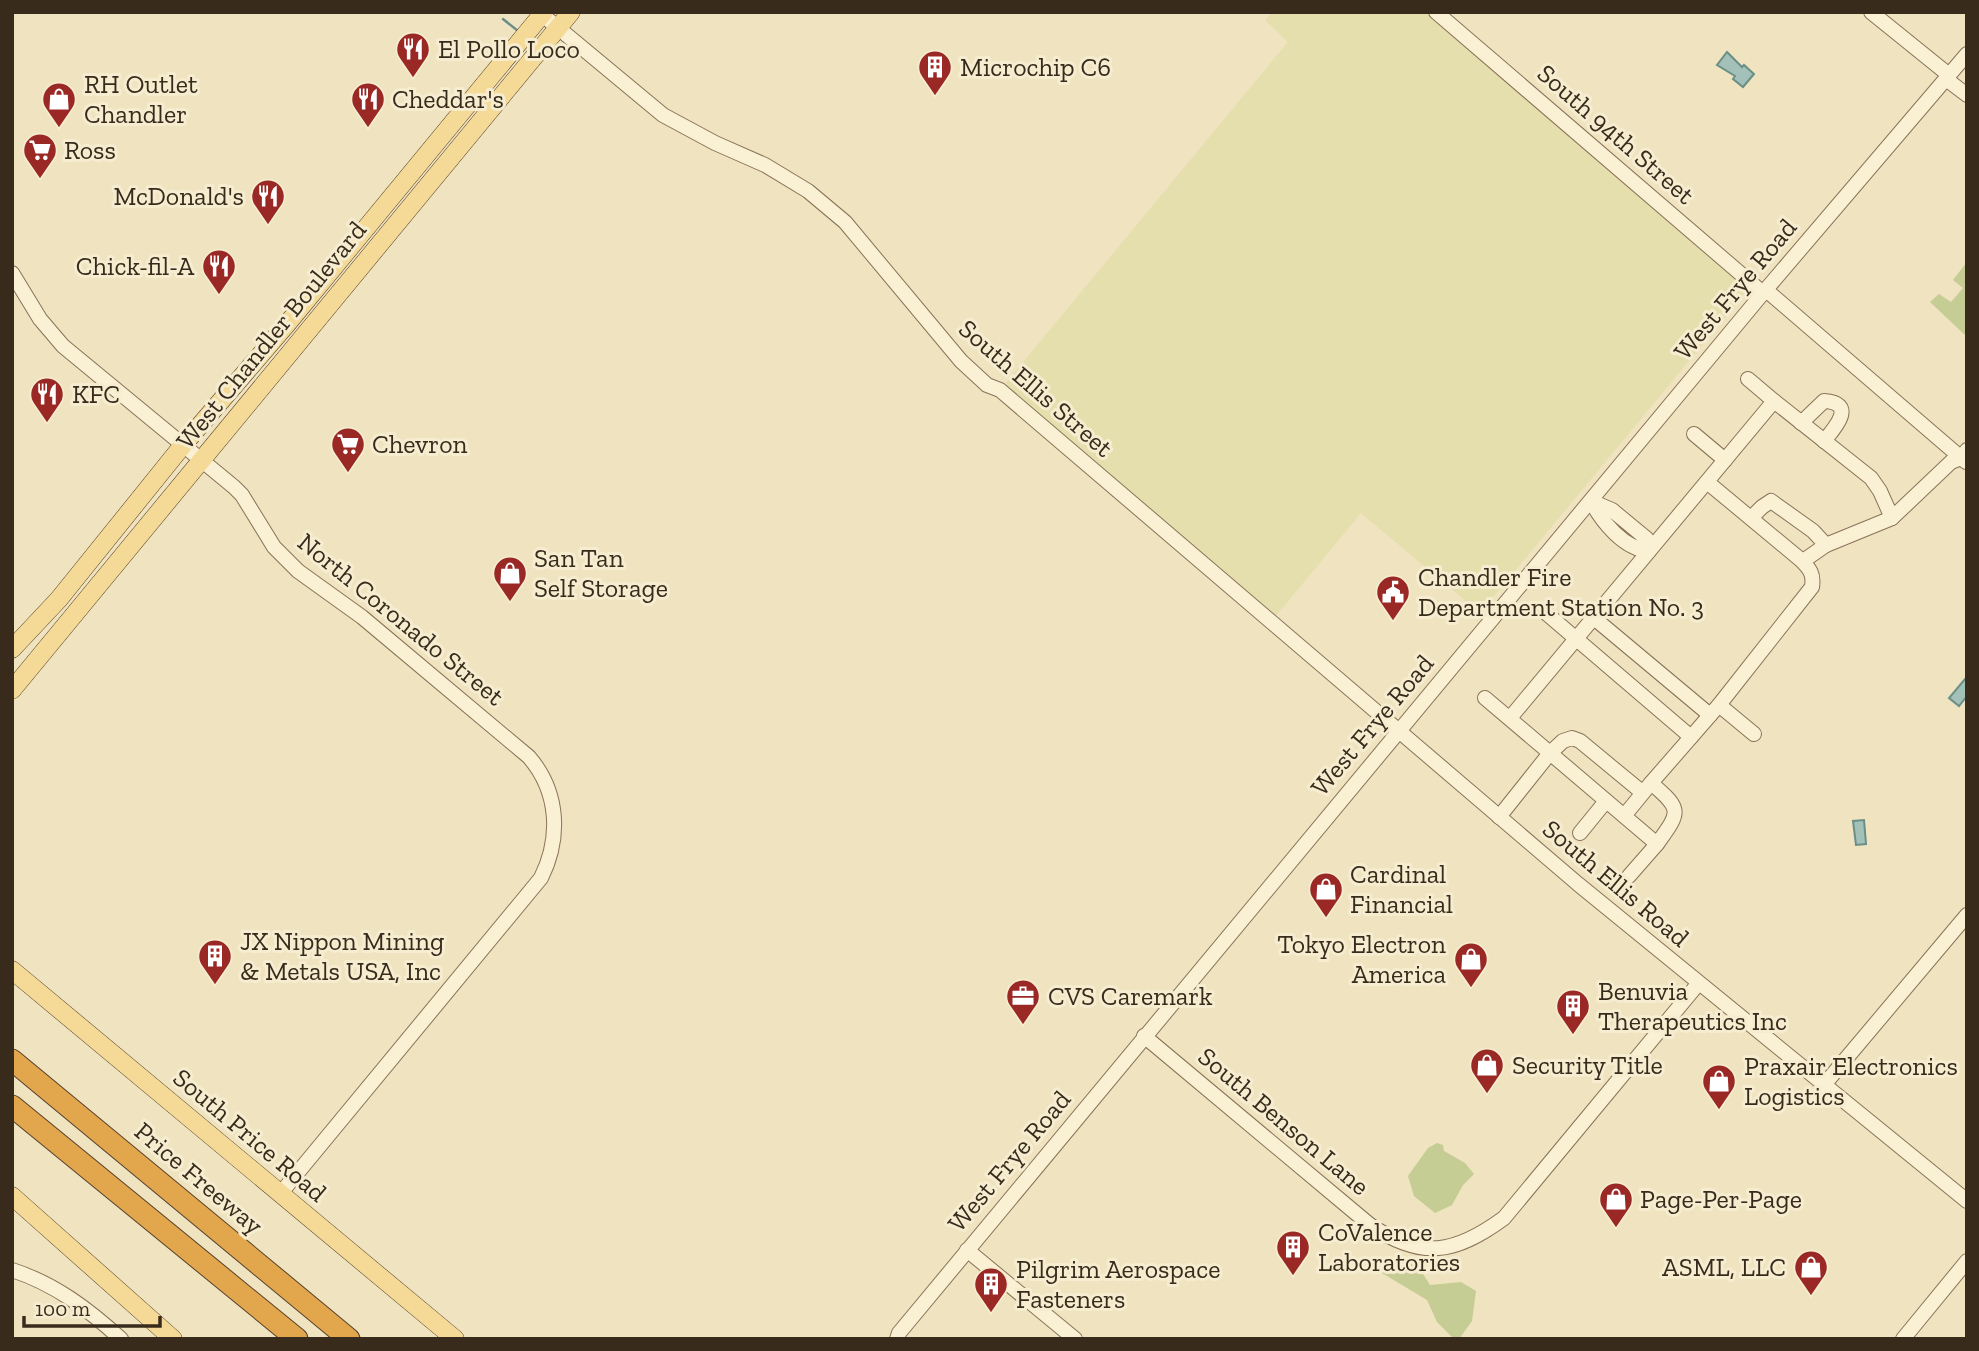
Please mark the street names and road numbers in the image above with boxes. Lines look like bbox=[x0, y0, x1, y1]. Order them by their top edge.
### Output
street label: South 94th Street bbox=[1531, 57, 1701, 211]
street label: West Frye Road bbox=[1667, 212, 1803, 366]
street label: West Chandler Boulevard bbox=[169, 215, 373, 455]
street label: South Ellis Street bbox=[952, 312, 1120, 464]
street label: North Coronado Street bbox=[291, 526, 511, 712]
street label: West Frye Road bbox=[1304, 648, 1440, 802]
street label: South Ellis Road bbox=[1536, 812, 1696, 954]
street label: South Benson Lane bbox=[1192, 1040, 1376, 1202]
street label: South Price Road bbox=[167, 1061, 333, 1209]
street label: West Frye Road bbox=[941, 1084, 1077, 1238]
street label: Price Freeway bbox=[128, 1115, 270, 1242]

